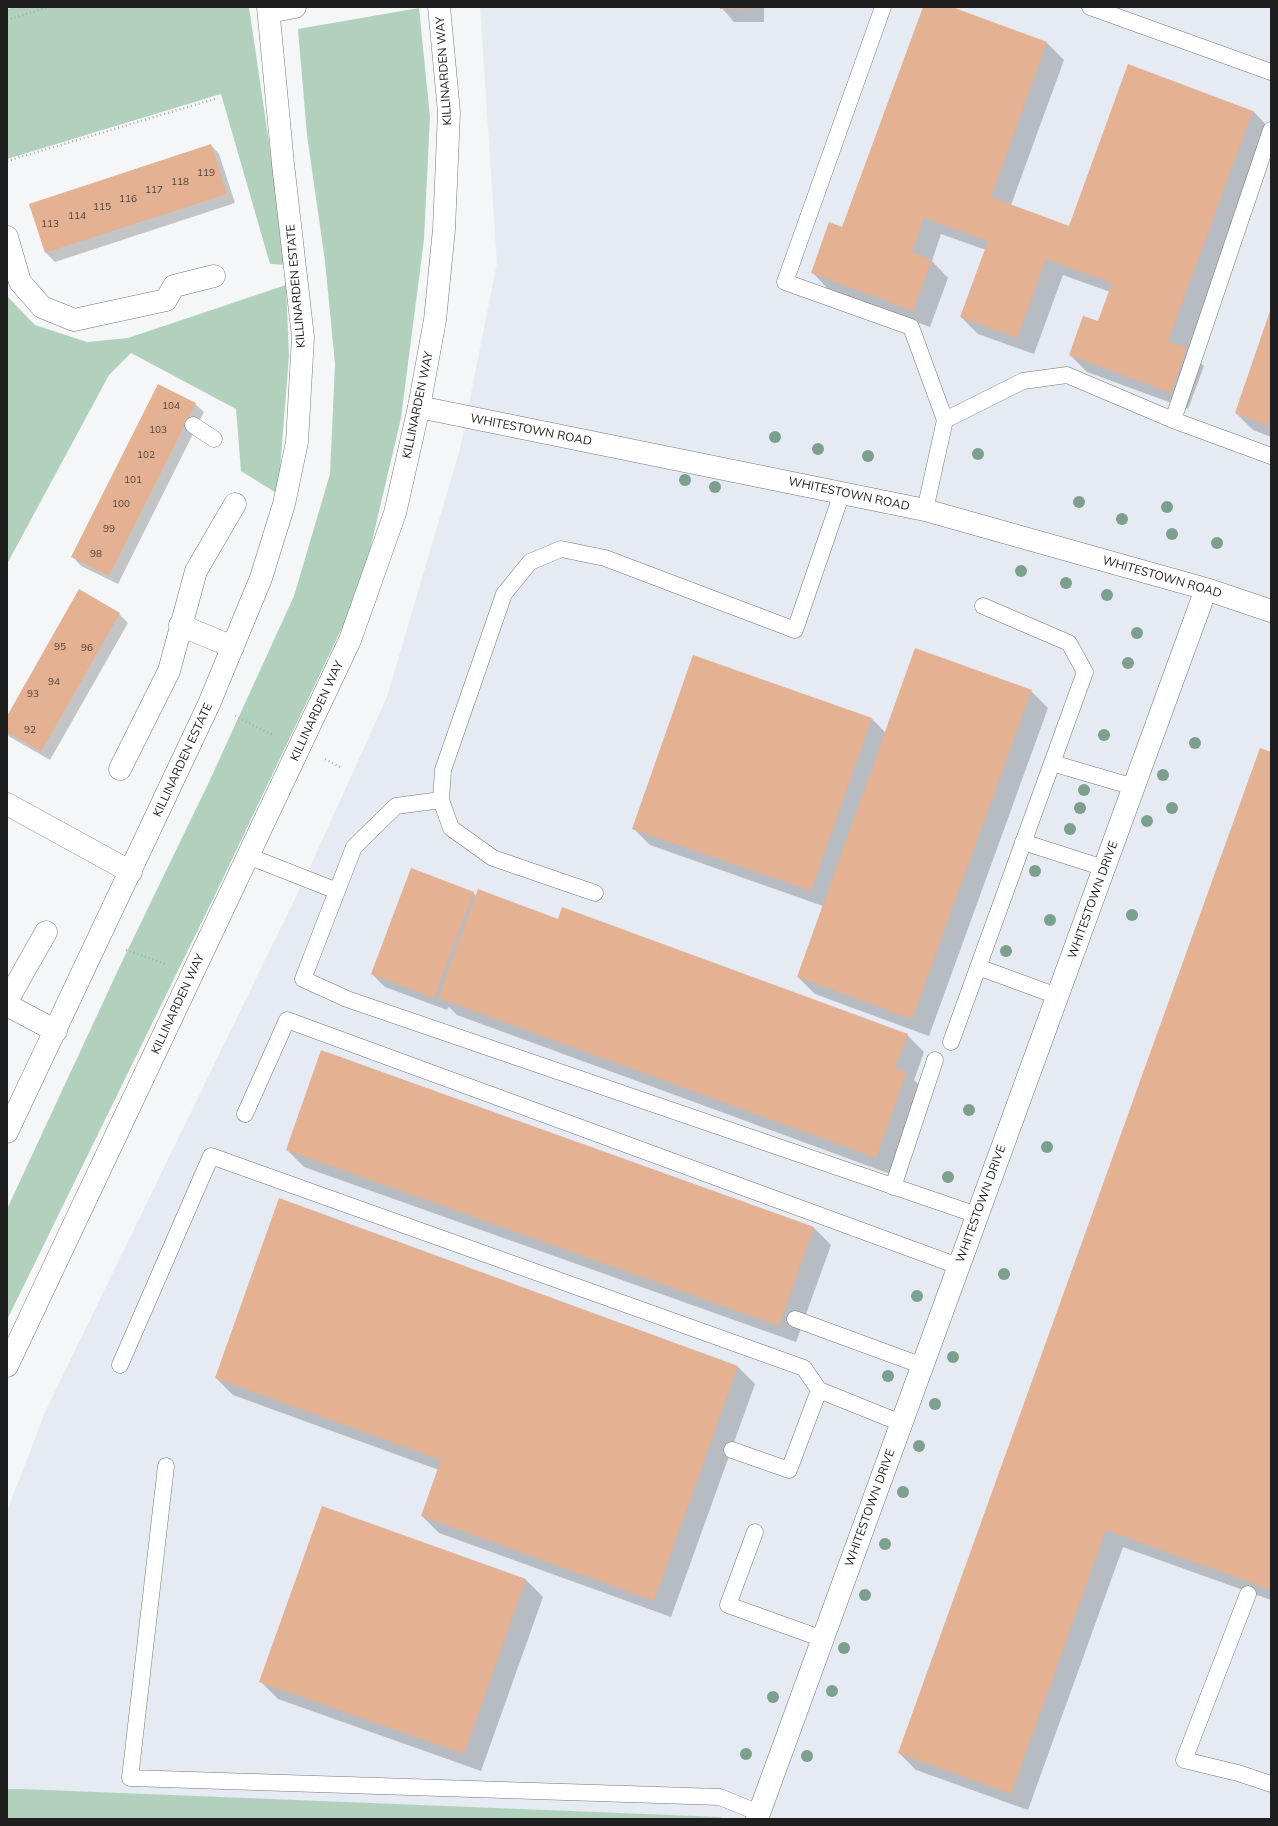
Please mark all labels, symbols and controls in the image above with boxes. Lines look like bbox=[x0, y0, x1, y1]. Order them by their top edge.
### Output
street label: KILLINARDEN WAY bbox=[433, 16, 455, 126]
house number: 119 bbox=[197, 167, 215, 179]
house number: 118 bbox=[171, 176, 189, 188]
house number: 117 bbox=[145, 184, 163, 196]
house number: 116 bbox=[119, 193, 137, 205]
house number: 115 bbox=[93, 201, 111, 213]
house number: 114 bbox=[68, 210, 86, 222]
house number: 113 bbox=[41, 218, 59, 230]
street label: KILLINARDEN ESTATE bbox=[283, 224, 309, 348]
street label: KILLINARDEN WAY bbox=[400, 350, 436, 460]
house number: 104 bbox=[162, 400, 180, 412]
street label: WHITESTOWN ROAD bbox=[469, 411, 593, 449]
house number: 103 bbox=[149, 424, 167, 436]
house number: 102 bbox=[137, 449, 155, 461]
house number: 101 bbox=[124, 474, 142, 486]
street label: WHITESTOWN ROAD bbox=[787, 474, 911, 514]
house number: 100 bbox=[112, 498, 130, 510]
house number: 99 bbox=[103, 523, 115, 535]
house number: 98 bbox=[90, 548, 102, 560]
street label: WHITESTOWN ROAD bbox=[1101, 553, 1223, 601]
house number: 95 bbox=[54, 641, 66, 653]
house number: 96 bbox=[81, 642, 93, 654]
street label: KILLINARDEN WAY bbox=[287, 659, 347, 763]
house number: 94 bbox=[48, 676, 60, 688]
house number: 93 bbox=[27, 688, 39, 700]
street label: KILLINARDEN ESTATE bbox=[150, 701, 216, 819]
house number: 92 bbox=[24, 724, 36, 736]
street label: WHITESTOWN DRIVE bbox=[1065, 839, 1121, 961]
street label: KILLINARDEN WAY bbox=[148, 952, 208, 1056]
street label: WHITESTOWN DRIVE bbox=[953, 1143, 1009, 1265]
street label: WHITESTOWN DRIVE bbox=[842, 1447, 898, 1569]

